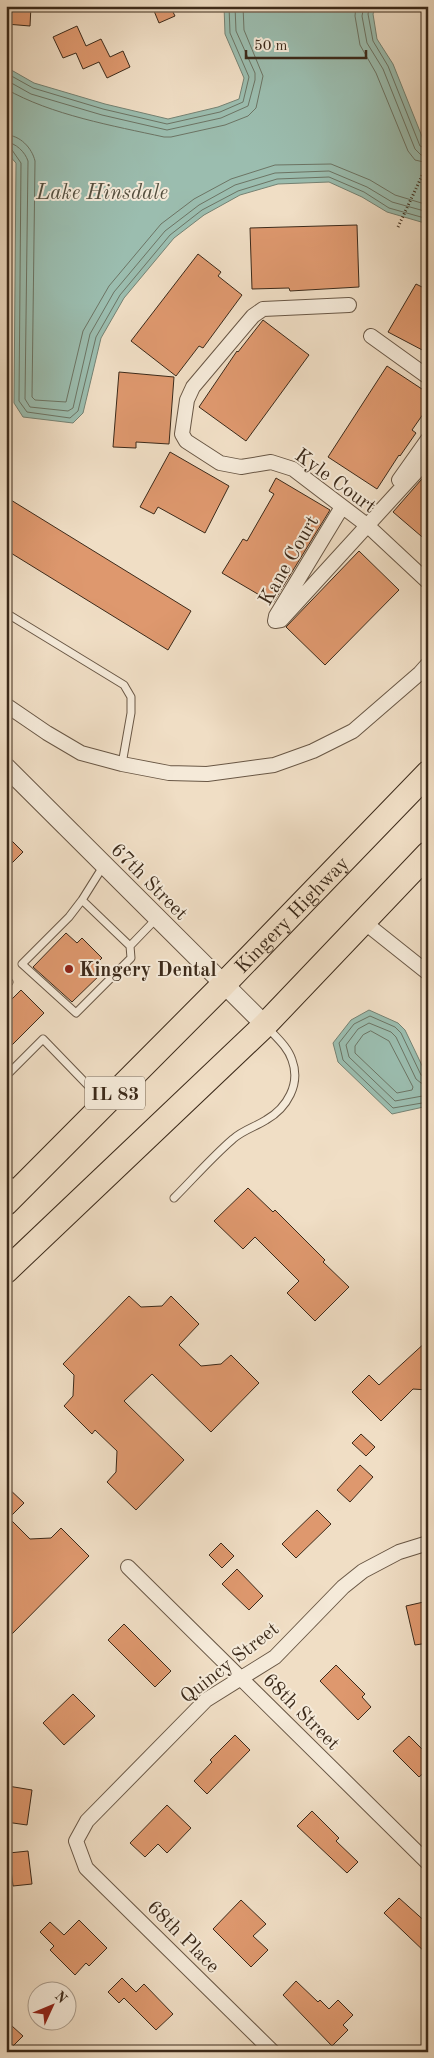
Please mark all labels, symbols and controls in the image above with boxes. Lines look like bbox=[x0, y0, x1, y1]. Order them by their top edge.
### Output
scale bar bbox=[246, 28, 366, 60]
text: 50 m bbox=[254, 39, 288, 54]
water label: Lake Hinsdale bbox=[35, 183, 168, 204]
street label: Kyle Court bbox=[290, 446, 379, 518]
street label: Kane Court bbox=[256, 513, 323, 609]
street label: 67th Street bbox=[106, 840, 191, 925]
street label: Kingery Highway bbox=[232, 853, 354, 978]
place label: Kingery Dental bbox=[79, 961, 217, 981]
marker: Kingery Dental bbox=[63, 963, 75, 975]
road number: IL 83 bbox=[85, 1076, 145, 1110]
street label: Quincy Street bbox=[177, 1619, 283, 1708]
street label: 68th Street bbox=[258, 1670, 343, 1755]
street label: 68th Place bbox=[142, 1897, 223, 1978]
north arrow bbox=[28, 1980, 78, 2030]
text: N bbox=[52, 1989, 70, 2007]

